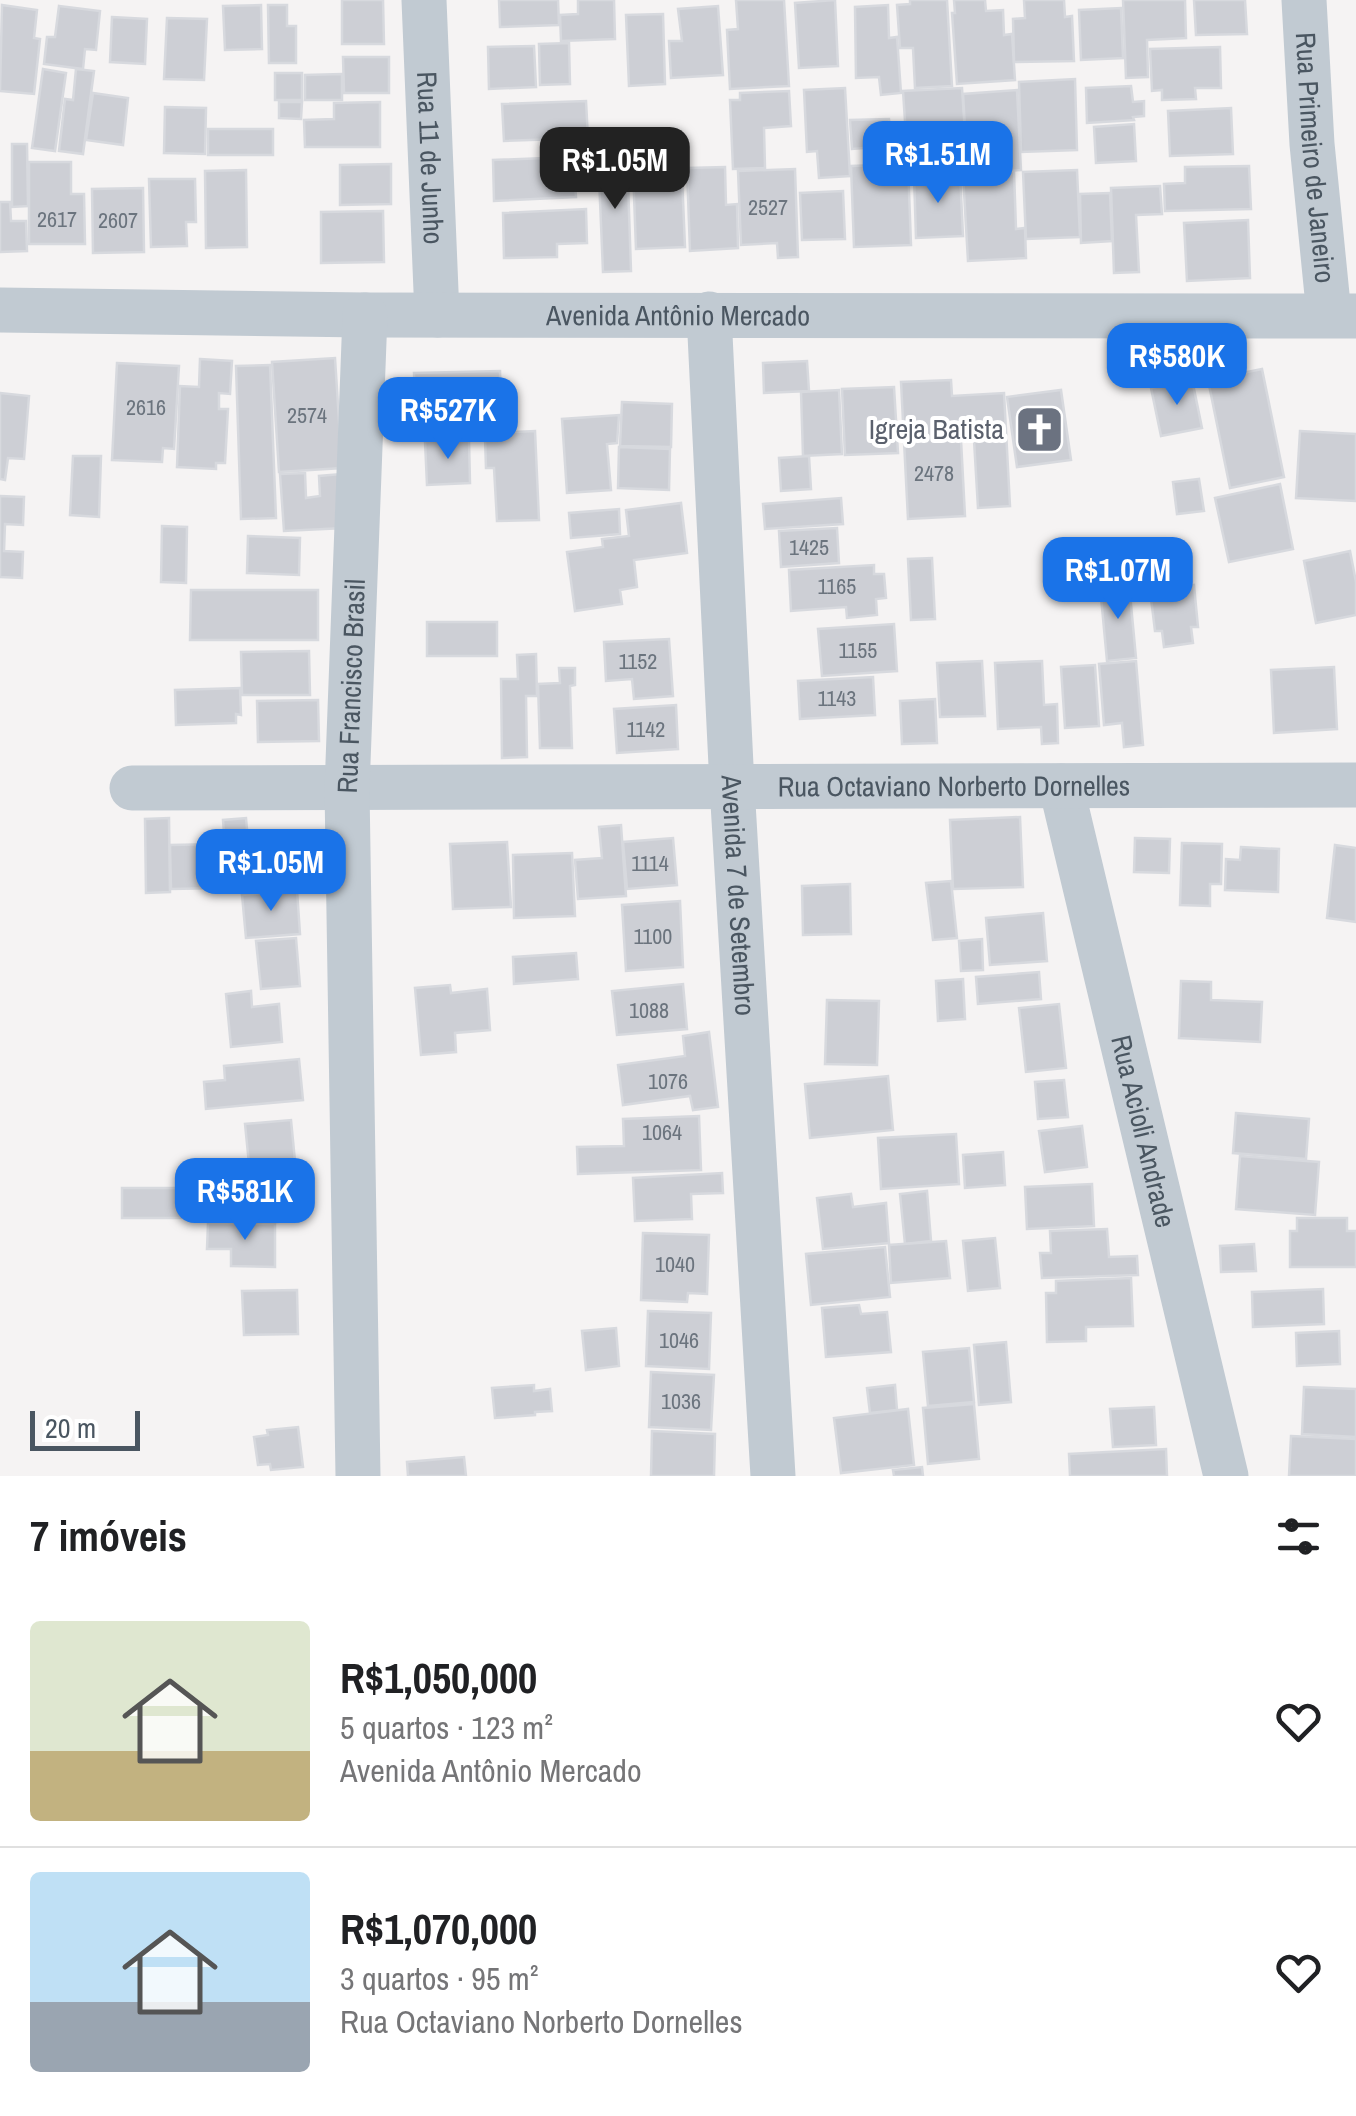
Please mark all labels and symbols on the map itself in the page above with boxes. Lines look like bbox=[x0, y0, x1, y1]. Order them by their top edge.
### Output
street label: Rua Primeiro de Janeiro bbox=[1287, 31, 1345, 285]
street label: Rua 11 de Junho bbox=[408, 70, 453, 245]
pin: R$1.51M bbox=[846, 121, 1030, 206]
pin: R$1.05M bbox=[523, 127, 707, 212]
house number: 2527 bbox=[748, 192, 788, 222]
house number: 2617 bbox=[37, 204, 77, 234]
house number: 2607 bbox=[98, 205, 138, 235]
street label: Avenida Antônio Mercado bbox=[545, 296, 810, 334]
pin: R$580K bbox=[1096, 323, 1258, 408]
pin: R$527K bbox=[367, 377, 529, 462]
house number: 2616 bbox=[126, 392, 166, 422]
house number: 2574 bbox=[287, 400, 327, 430]
church icon: Igreja Batista bbox=[1013, 403, 1065, 455]
place label: Igreja Batista bbox=[869, 410, 1004, 448]
house number: 2478 bbox=[914, 458, 954, 488]
house number: 1425 bbox=[789, 532, 829, 562]
pin: R$1.07M bbox=[1026, 537, 1210, 622]
house number: 1165 bbox=[818, 571, 856, 601]
street label: Rua Francisco Brasil bbox=[328, 578, 374, 794]
house number: 1155 bbox=[839, 635, 877, 665]
house number: 1152 bbox=[619, 646, 657, 676]
house number: 1143 bbox=[818, 683, 856, 713]
house number: 1142 bbox=[627, 714, 665, 744]
street label: Rua Octaviano Norberto Dornelles bbox=[778, 767, 1130, 805]
street label: Avenida 7 de Setembro bbox=[712, 773, 765, 1017]
pin: R$1.05M bbox=[179, 829, 363, 914]
house number: 1114 bbox=[631, 848, 669, 878]
house number: 1100 bbox=[634, 921, 672, 951]
house number: 1088 bbox=[629, 995, 669, 1025]
street label: Rua Acioli Andrade bbox=[1102, 1031, 1185, 1231]
house number: 1076 bbox=[648, 1066, 688, 1096]
house number: 1064 bbox=[642, 1117, 682, 1147]
pin: R$581K bbox=[164, 1158, 326, 1243]
house number: 1040 bbox=[655, 1249, 695, 1279]
house number: 1046 bbox=[659, 1325, 699, 1355]
house number: 1036 bbox=[661, 1386, 701, 1416]
scale bar bbox=[30, 1406, 140, 1450]

